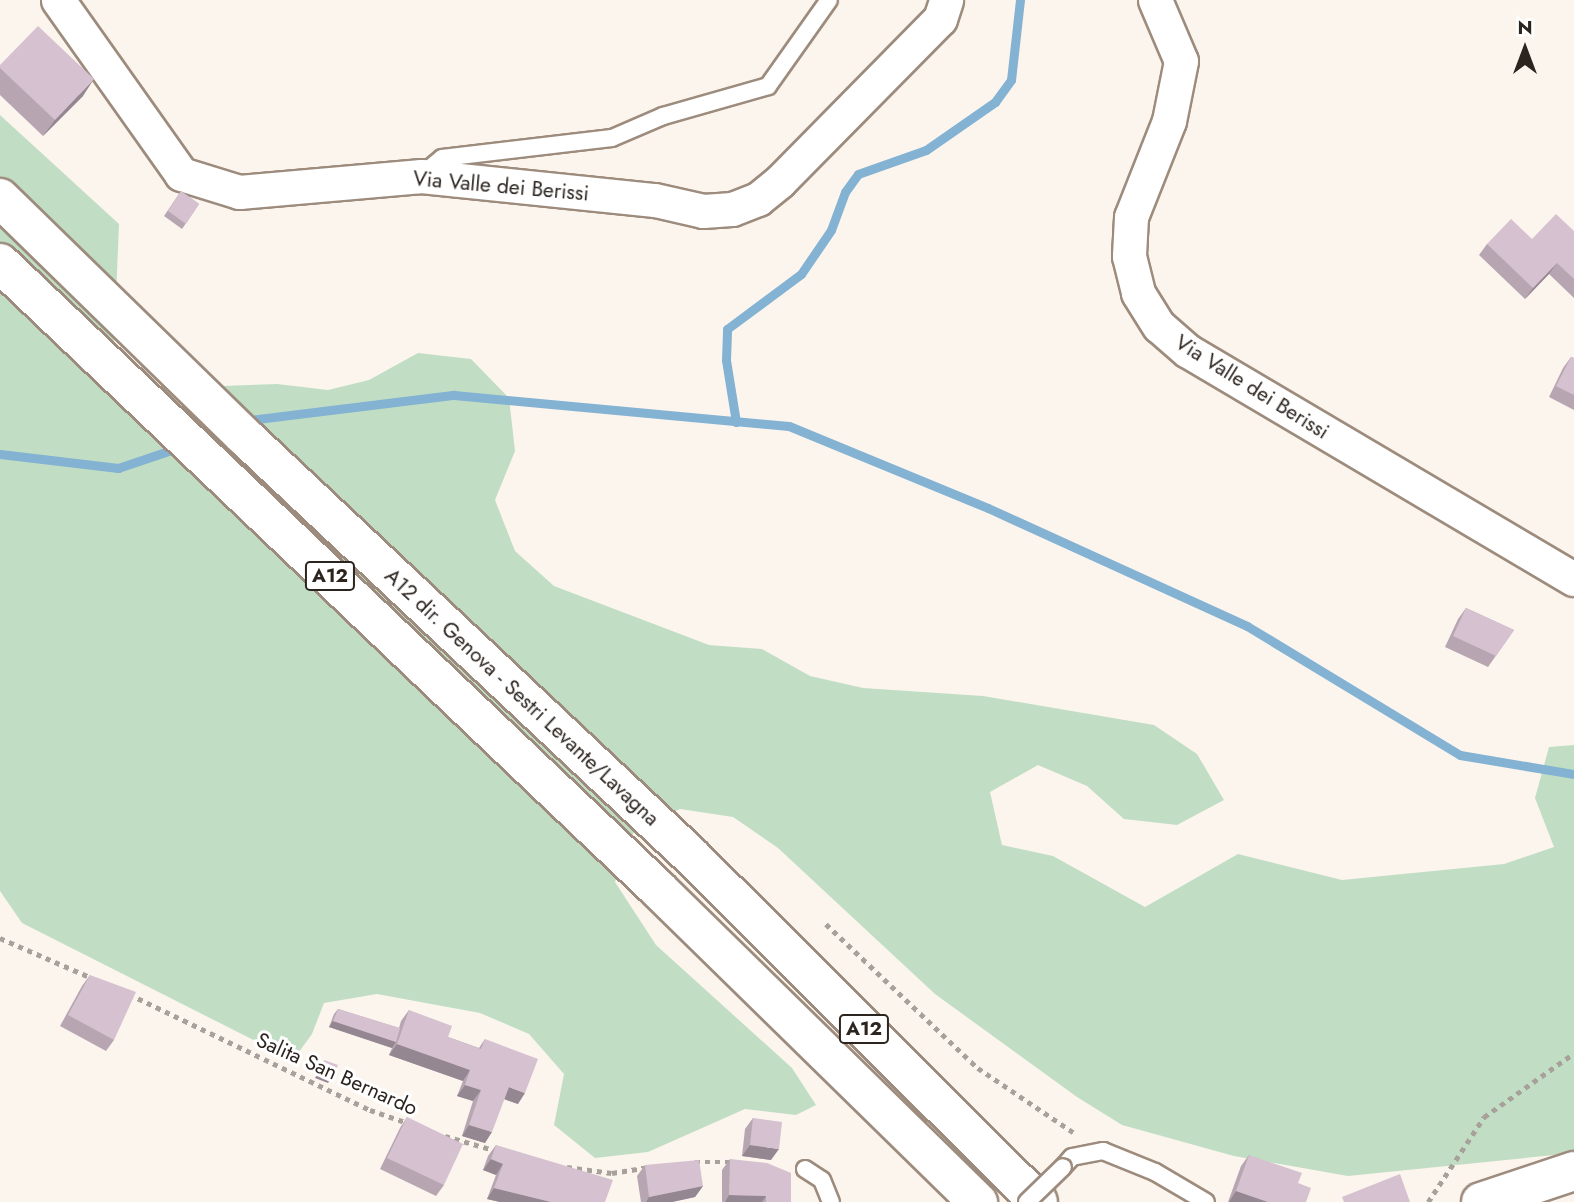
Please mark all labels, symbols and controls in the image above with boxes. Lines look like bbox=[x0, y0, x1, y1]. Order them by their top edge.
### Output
north arrow bbox=[1490, 14, 1560, 84]
text: N bbox=[1517, 14, 1533, 41]
street label: Via Valle dei Berissi bbox=[412, 166, 590, 206]
street label: Via Valle dei Berissi bbox=[1170, 330, 1334, 444]
road number: A12 bbox=[304, 561, 356, 592]
street label: A12 dir. Genova - Sestri Levante/Lavagna bbox=[380, 563, 664, 831]
road number: A12 bbox=[838, 1014, 890, 1044]
street label: Salita San Bernardo bbox=[252, 1027, 422, 1121]

